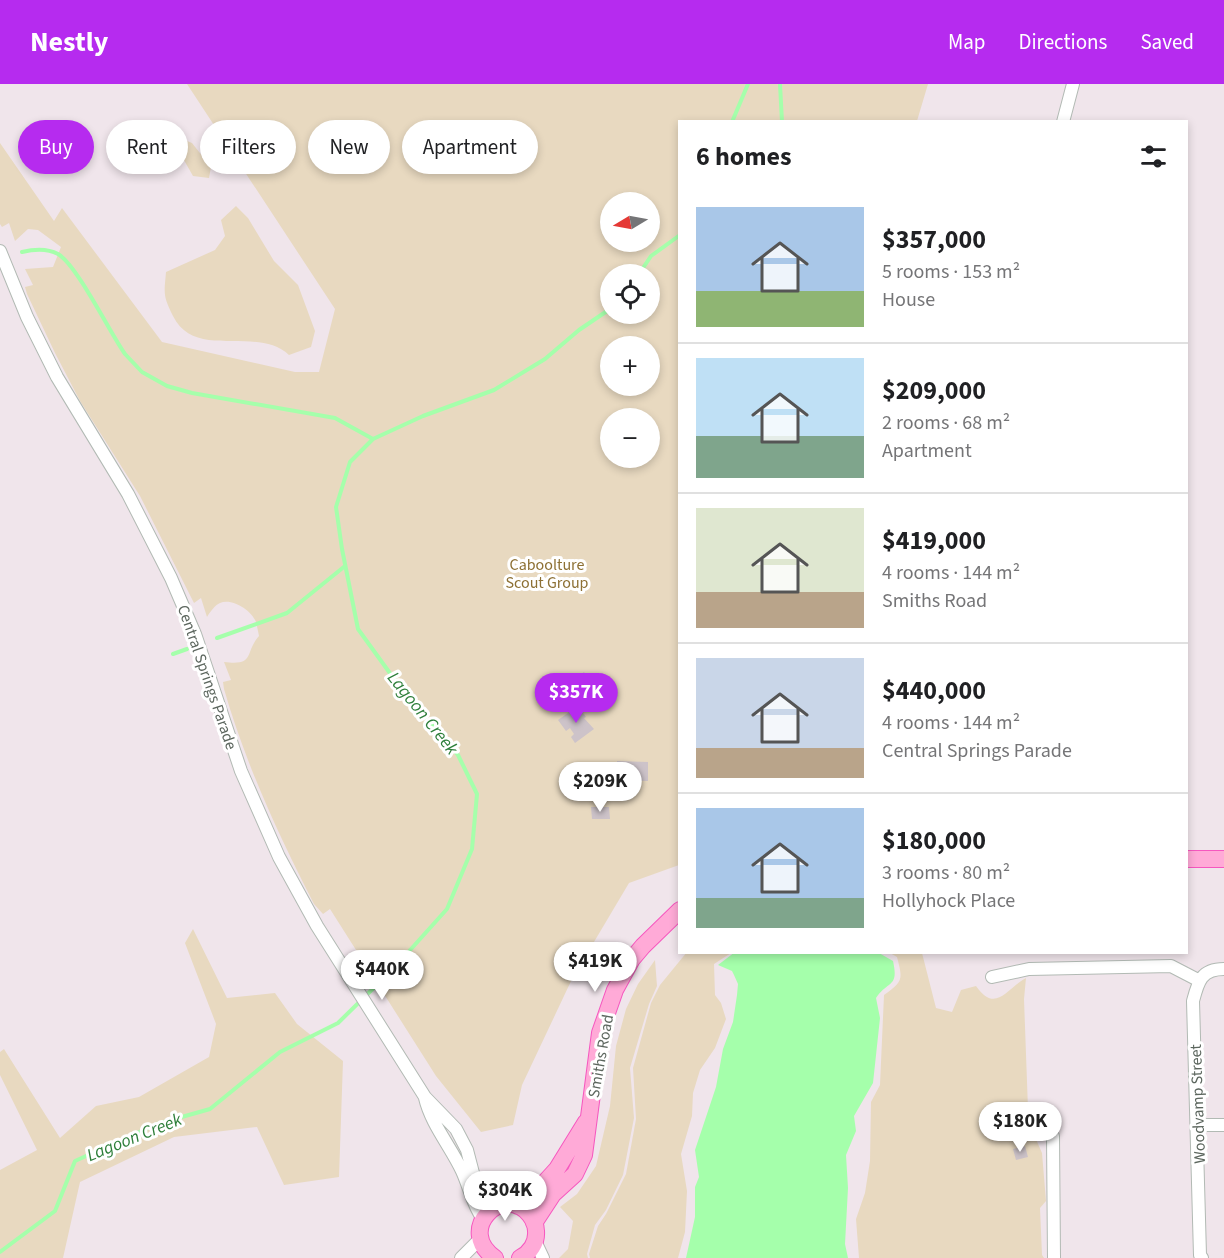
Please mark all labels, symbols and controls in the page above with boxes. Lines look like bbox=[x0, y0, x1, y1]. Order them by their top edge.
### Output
text: Nestly bbox=[30, 22, 108, 62]
text: Map bbox=[948, 27, 986, 57]
text: Directions bbox=[1019, 27, 1107, 57]
text: Saved bbox=[1140, 27, 1194, 57]
chip: Buy bbox=[18, 120, 94, 174]
chip: Rent bbox=[106, 120, 188, 174]
chip: Filters bbox=[200, 120, 296, 174]
chip: New bbox=[308, 120, 390, 174]
chip: Apartment bbox=[402, 120, 538, 174]
text: 6 homes bbox=[696, 138, 791, 175]
icon: filters bbox=[1137, 140, 1170, 173]
north arrow bbox=[600, 192, 660, 252]
map controls bbox=[600, 192, 660, 468]
text: $357,000 bbox=[882, 221, 986, 258]
icon: home bbox=[744, 231, 816, 303]
text: 5 rooms · 153 m² bbox=[882, 258, 1020, 286]
button: locate bbox=[600, 264, 660, 324]
text: House bbox=[882, 286, 935, 314]
button: + bbox=[600, 336, 660, 396]
text: $209,000 bbox=[882, 372, 986, 409]
icon: home bbox=[744, 382, 816, 454]
button: − bbox=[600, 408, 660, 468]
text: 2 rooms · 68 m² bbox=[882, 409, 1010, 437]
text: Apartment bbox=[882, 437, 972, 465]
text: $419,000 bbox=[882, 522, 986, 559]
icon: home bbox=[744, 532, 816, 604]
park label: Caboolture Scout Group bbox=[505, 554, 589, 594]
text: 4 rooms · 144 m² bbox=[882, 559, 1020, 587]
text: Smiths Road bbox=[882, 587, 987, 615]
street label: Central Springs Parade bbox=[172, 602, 242, 753]
water label: Lagoon Creek bbox=[381, 666, 464, 761]
text: $440,000 bbox=[882, 672, 986, 709]
pin: $357K bbox=[534, 673, 618, 724]
text: $357K bbox=[549, 678, 603, 706]
icon: home bbox=[744, 682, 816, 754]
text: 4 rooms · 144 m² bbox=[882, 709, 1020, 737]
text: Central Springs Parade bbox=[882, 737, 1072, 765]
pin: $209K bbox=[558, 762, 642, 813]
text: $209K bbox=[573, 767, 627, 795]
text: $180,000 bbox=[882, 822, 986, 859]
icon: home bbox=[744, 832, 816, 904]
text: 3 rooms · 80 m² bbox=[882, 859, 1010, 887]
text: Hollyhock Place bbox=[882, 887, 1015, 915]
pin: $419K bbox=[553, 942, 637, 993]
text: $419K bbox=[568, 947, 622, 975]
pin: $440K bbox=[340, 950, 424, 1001]
text: $440K bbox=[355, 955, 409, 983]
street label: Smiths Road bbox=[583, 1013, 619, 1099]
street label: Woodvamp Street bbox=[1185, 1043, 1211, 1164]
pin: $180K bbox=[978, 1102, 1062, 1153]
water label: Lagoon Creek bbox=[83, 1107, 186, 1168]
text: $180K bbox=[993, 1107, 1047, 1135]
pin: $304K bbox=[463, 1171, 547, 1222]
text: $304K bbox=[478, 1176, 532, 1204]

